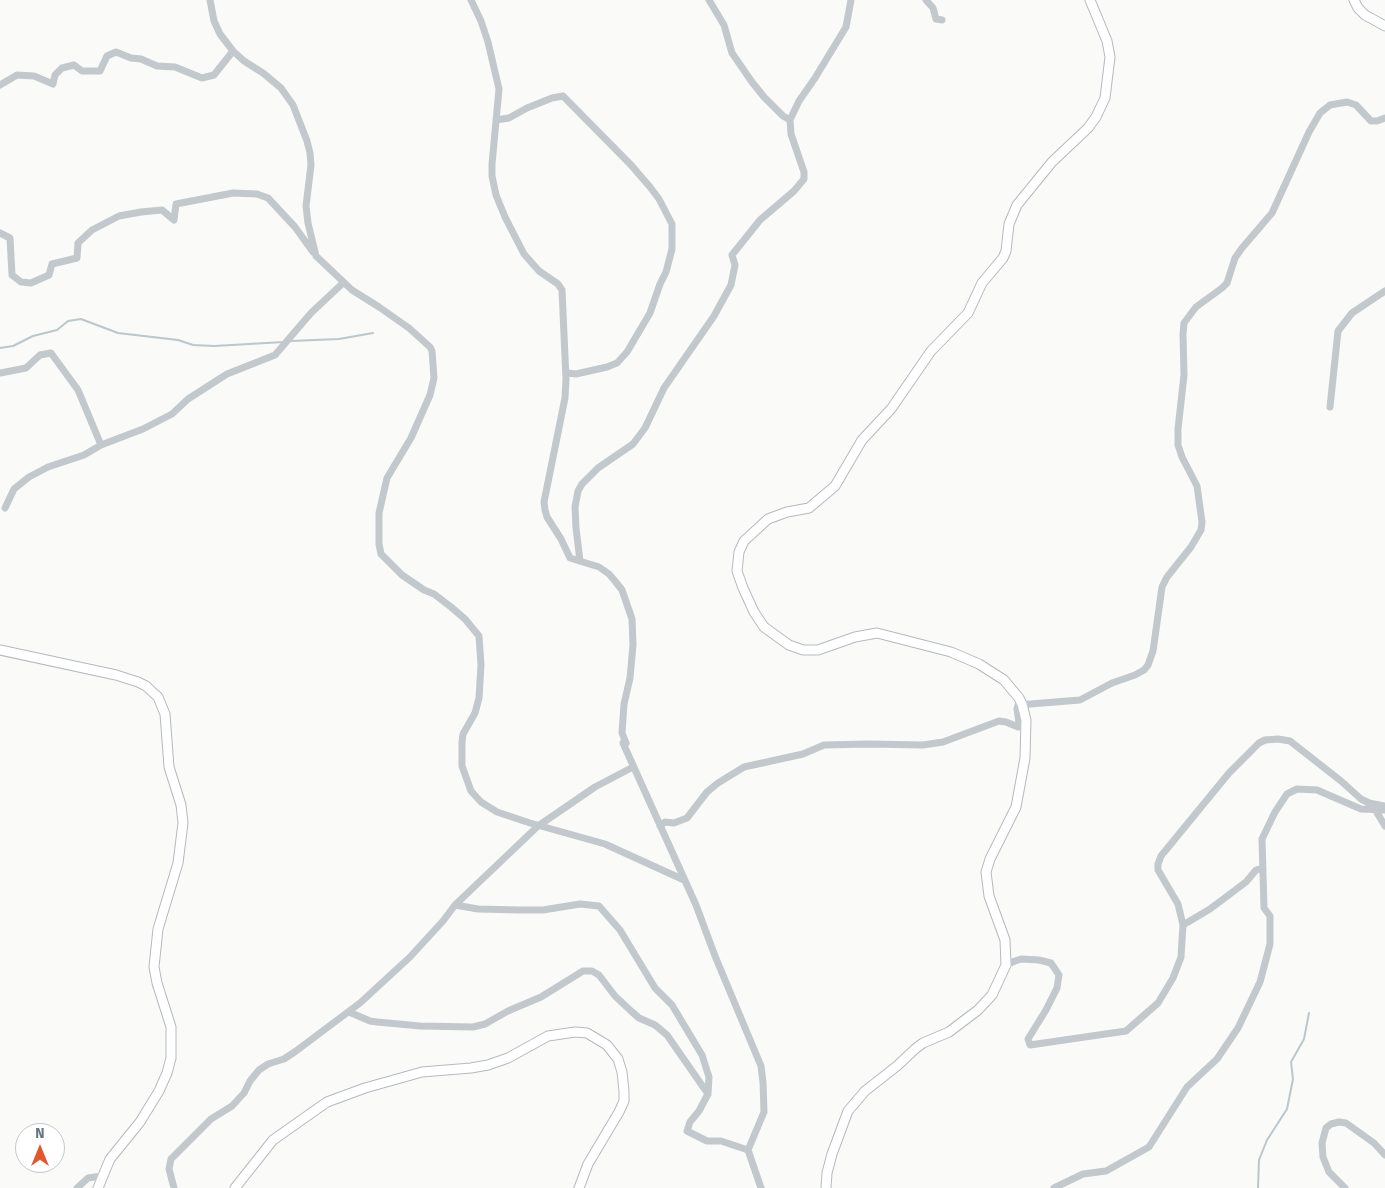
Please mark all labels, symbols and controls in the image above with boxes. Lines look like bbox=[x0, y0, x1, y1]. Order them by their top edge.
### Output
north arrow bbox=[15, 1123, 65, 1173]
text: N bbox=[35, 1125, 45, 1142]

